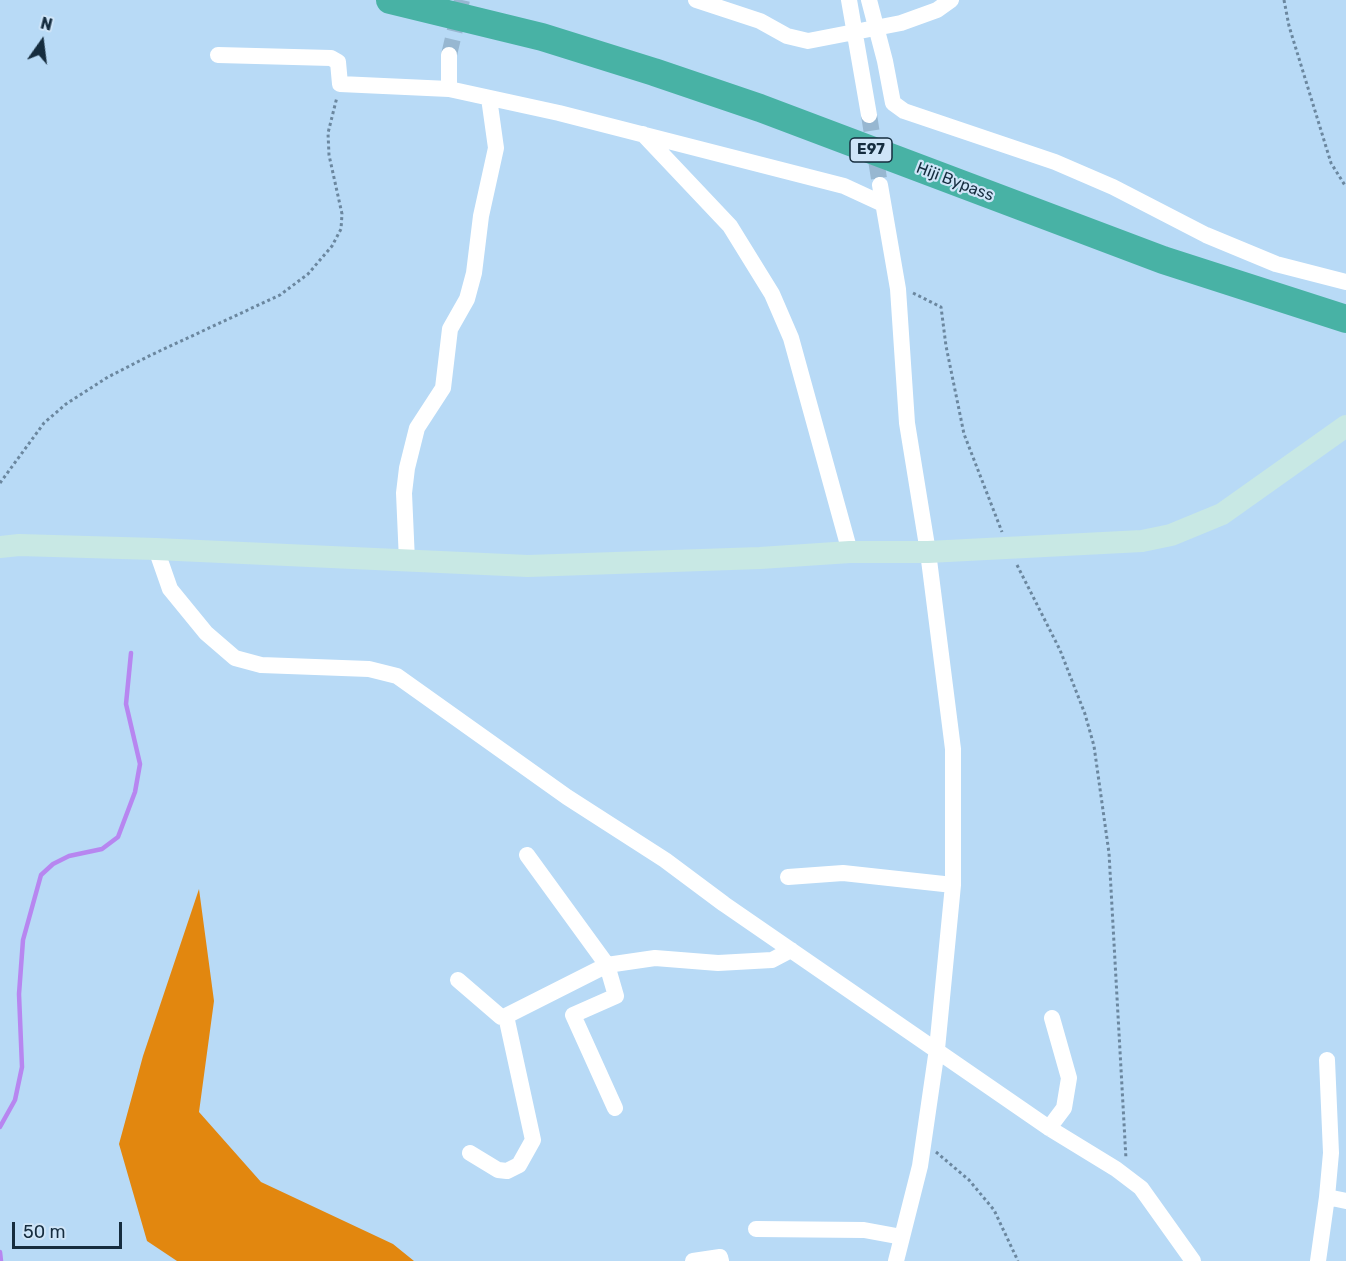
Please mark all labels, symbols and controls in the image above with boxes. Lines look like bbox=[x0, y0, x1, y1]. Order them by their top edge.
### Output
north arrow bbox=[12, 12, 72, 72]
text: N bbox=[39, 13, 54, 35]
road number: E97 bbox=[850, 138, 892, 162]
street label: Hiji Bypass bbox=[914, 158, 996, 206]
scale bar bbox=[15, 1210, 124, 1248]
text: 50 m bbox=[23, 1221, 66, 1243]

